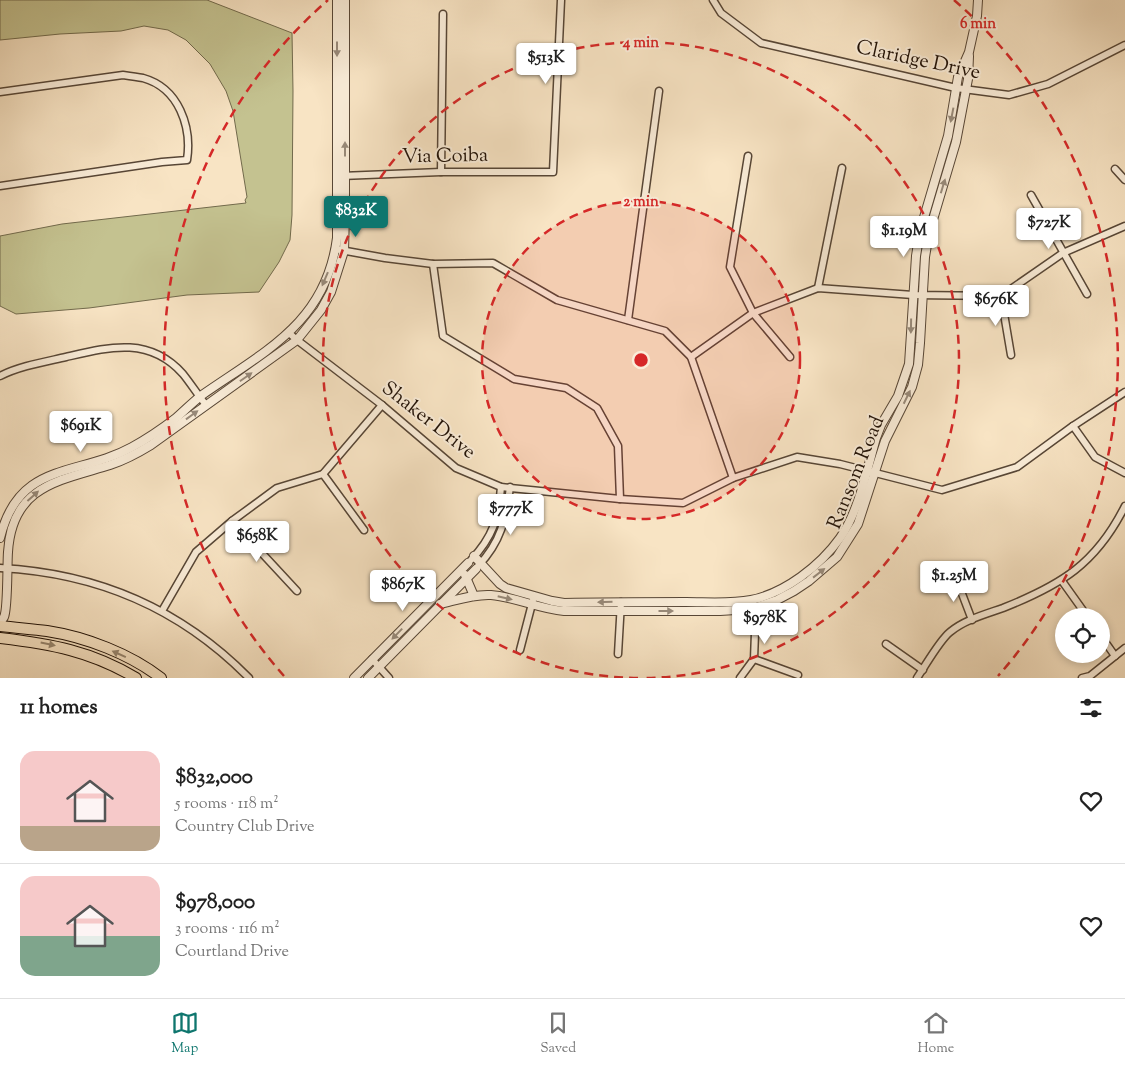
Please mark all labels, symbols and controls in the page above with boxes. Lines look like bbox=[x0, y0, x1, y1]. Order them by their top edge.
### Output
text: 6 min bbox=[960, 14, 996, 35]
text: 4 min bbox=[622, 33, 659, 54]
street label: Claridge Drive bbox=[853, 34, 983, 88]
one-way arrow bbox=[333, 41, 341, 57]
pin: $513K bbox=[511, 42, 581, 85]
text: $513K bbox=[527, 47, 565, 70]
one-way arrow bbox=[948, 108, 956, 123]
one-way arrow bbox=[341, 140, 349, 156]
street label: Via Coiba bbox=[402, 142, 488, 172]
one-way arrow bbox=[939, 178, 947, 193]
text: 2 min bbox=[623, 192, 659, 213]
pin: $832K bbox=[321, 196, 391, 238]
text: $832K bbox=[335, 200, 377, 223]
pin: $727K bbox=[1014, 208, 1084, 250]
text: $727K bbox=[1027, 212, 1071, 235]
pin: $1.19M bbox=[863, 216, 945, 258]
text: $1.19M bbox=[881, 220, 927, 243]
one-way arrow bbox=[321, 272, 329, 287]
pin: $676K bbox=[961, 284, 1031, 327]
text: $676K bbox=[974, 289, 1018, 312]
one-way arrow bbox=[907, 318, 915, 334]
centre of rings bbox=[632, 351, 650, 369]
one-way arrow bbox=[239, 372, 252, 382]
street label: Shaker Drive bbox=[375, 375, 481, 467]
one-way arrow bbox=[904, 390, 912, 404]
pin: $691K bbox=[46, 410, 116, 453]
one-way arrow bbox=[185, 410, 198, 421]
street label: Ransom Road bbox=[821, 412, 893, 534]
text: $691K bbox=[60, 415, 102, 438]
one-way arrow bbox=[27, 490, 39, 502]
pin: $777K bbox=[476, 494, 546, 536]
text: $777K bbox=[489, 498, 533, 521]
pin: $658K bbox=[222, 520, 292, 563]
text: $658K bbox=[236, 525, 278, 548]
pin: $1.25M bbox=[913, 560, 995, 603]
text: $1.25M bbox=[931, 565, 977, 588]
one-way arrow bbox=[812, 568, 825, 579]
pin: $867K bbox=[368, 570, 438, 612]
text: $867K bbox=[381, 574, 425, 597]
one-way arrow bbox=[498, 594, 513, 602]
one-way arrow bbox=[596, 598, 612, 606]
pin: $978K bbox=[730, 602, 800, 645]
one-way arrow bbox=[658, 607, 674, 615]
text: $978K bbox=[743, 607, 787, 630]
map controls bbox=[1055, 608, 1110, 663]
button: locate bbox=[1055, 608, 1110, 663]
one-way arrow bbox=[391, 628, 403, 640]
one-way arrow bbox=[41, 641, 57, 649]
one-way arrow bbox=[112, 650, 126, 658]
text: 11 homes bbox=[20, 693, 98, 723]
icon: filters bbox=[1077, 694, 1105, 722]
text: $832,000 bbox=[175, 763, 253, 793]
icon: home bbox=[60, 771, 120, 831]
icon: heart bbox=[1077, 787, 1105, 815]
text: 5 rooms · 118 m² bbox=[175, 793, 279, 816]
text: Country Club Drive bbox=[175, 816, 315, 839]
text: $978,000 bbox=[175, 888, 255, 918]
icon: home bbox=[60, 896, 120, 956]
icon: heart bbox=[1077, 912, 1105, 940]
text: 3 rooms · 116 m² bbox=[175, 918, 280, 941]
text: Courtland Drive bbox=[175, 941, 289, 964]
tab: Map bbox=[171, 1009, 199, 1059]
tab: Saved bbox=[540, 1009, 576, 1059]
tab: Home bbox=[918, 1009, 954, 1059]

